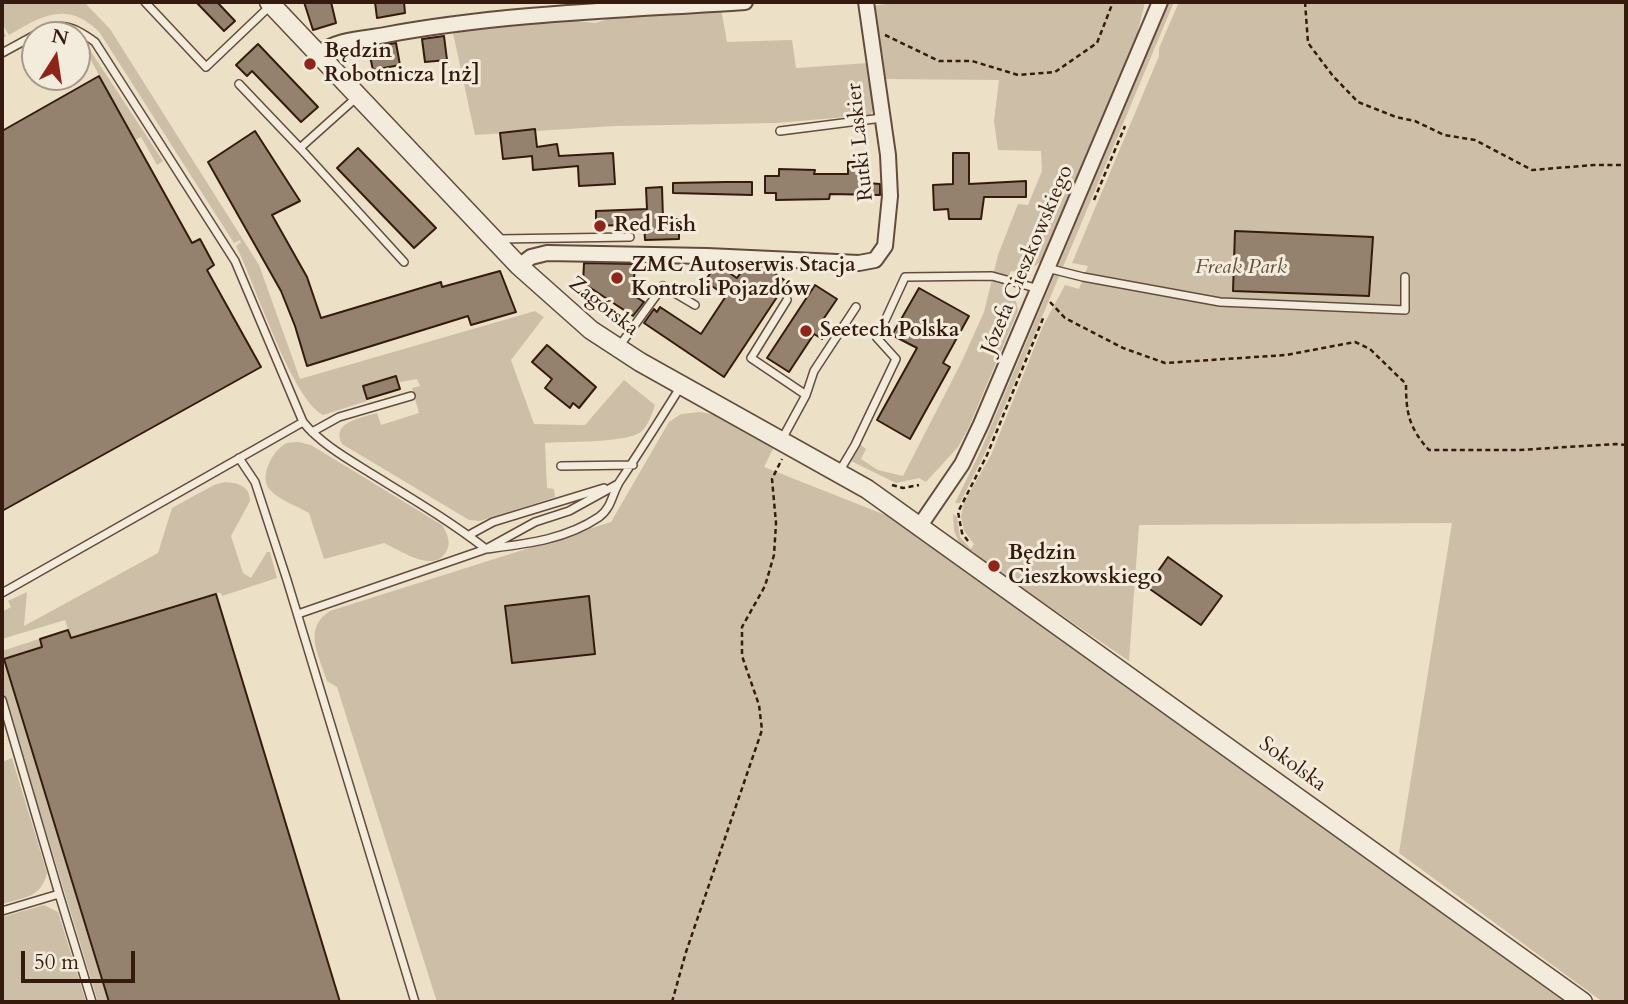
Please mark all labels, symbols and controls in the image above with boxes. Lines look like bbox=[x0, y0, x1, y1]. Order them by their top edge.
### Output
north arrow bbox=[21, 21, 91, 91]
text: N bbox=[49, 23, 71, 52]
place label: Będzin Robotnicza [nż] bbox=[324, 39, 480, 89]
marker: Będzin Robotnicza [nż] bbox=[302, 56, 318, 72]
street label: Rutki Laskier bbox=[842, 82, 880, 202]
street label: Józefa Cieszkowskiego bbox=[977, 162, 1079, 358]
place label: Red Fish bbox=[614, 213, 696, 239]
marker: Red Fish bbox=[592, 218, 608, 234]
place label: ZMC Autoserwis Stacja Kontroli Pojazdów bbox=[631, 253, 856, 303]
park label: Freak Park bbox=[1195, 255, 1287, 281]
marker: ZMC Autoserwis Stacja Kontroli Pojazdów bbox=[609, 270, 625, 286]
street label: Zagórska bbox=[563, 272, 643, 342]
place label: Seetech Polska bbox=[820, 318, 959, 344]
marker: Seetech Polska bbox=[798, 323, 814, 339]
place label: Będzin Cieszkowskiego bbox=[1008, 541, 1162, 591]
marker: Będzin Cieszkowskiego bbox=[986, 558, 1002, 574]
street label: Sokolska bbox=[1253, 732, 1331, 798]
scale bar bbox=[24, 937, 138, 981]
text: 50 m bbox=[34, 948, 79, 977]

